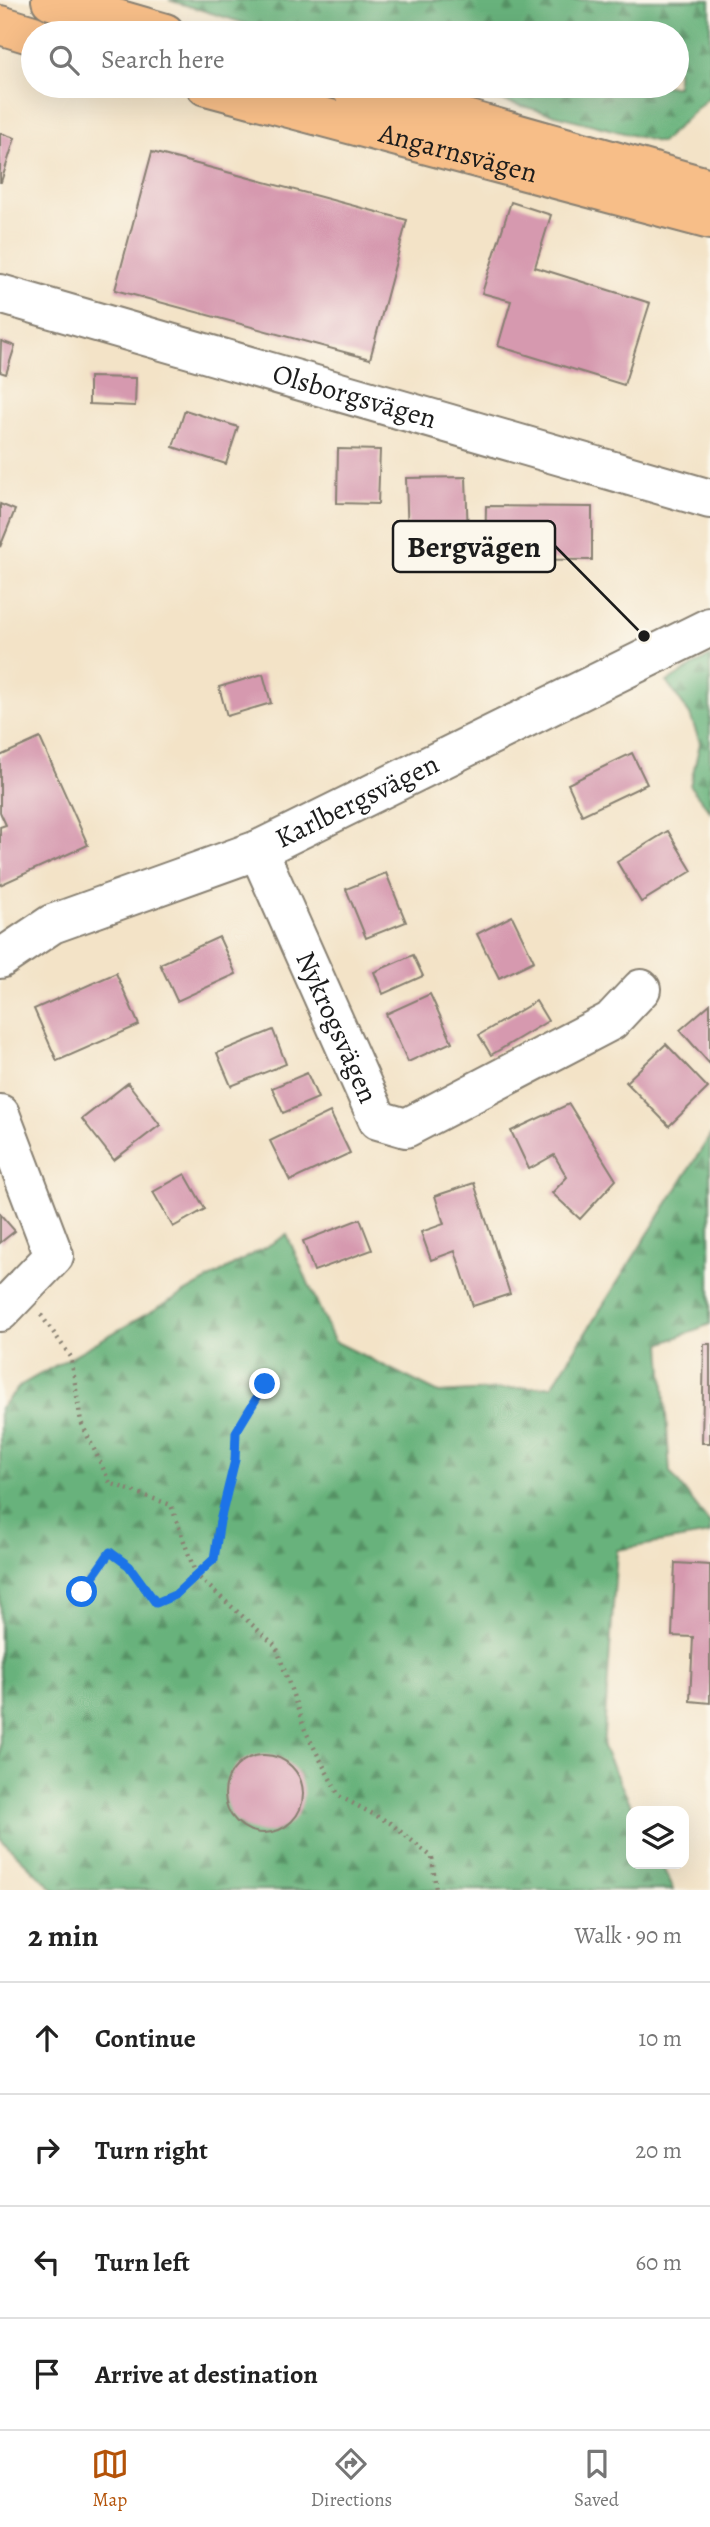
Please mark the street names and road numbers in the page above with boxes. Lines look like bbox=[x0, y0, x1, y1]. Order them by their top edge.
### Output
street label: Angarnsvägen bbox=[374, 114, 542, 192]
street label: Olsborgsvägen bbox=[268, 355, 441, 438]
street label: Karlbergsvägen bbox=[269, 745, 445, 858]
street label: Nykrogsvägen bbox=[286, 945, 387, 1109]

